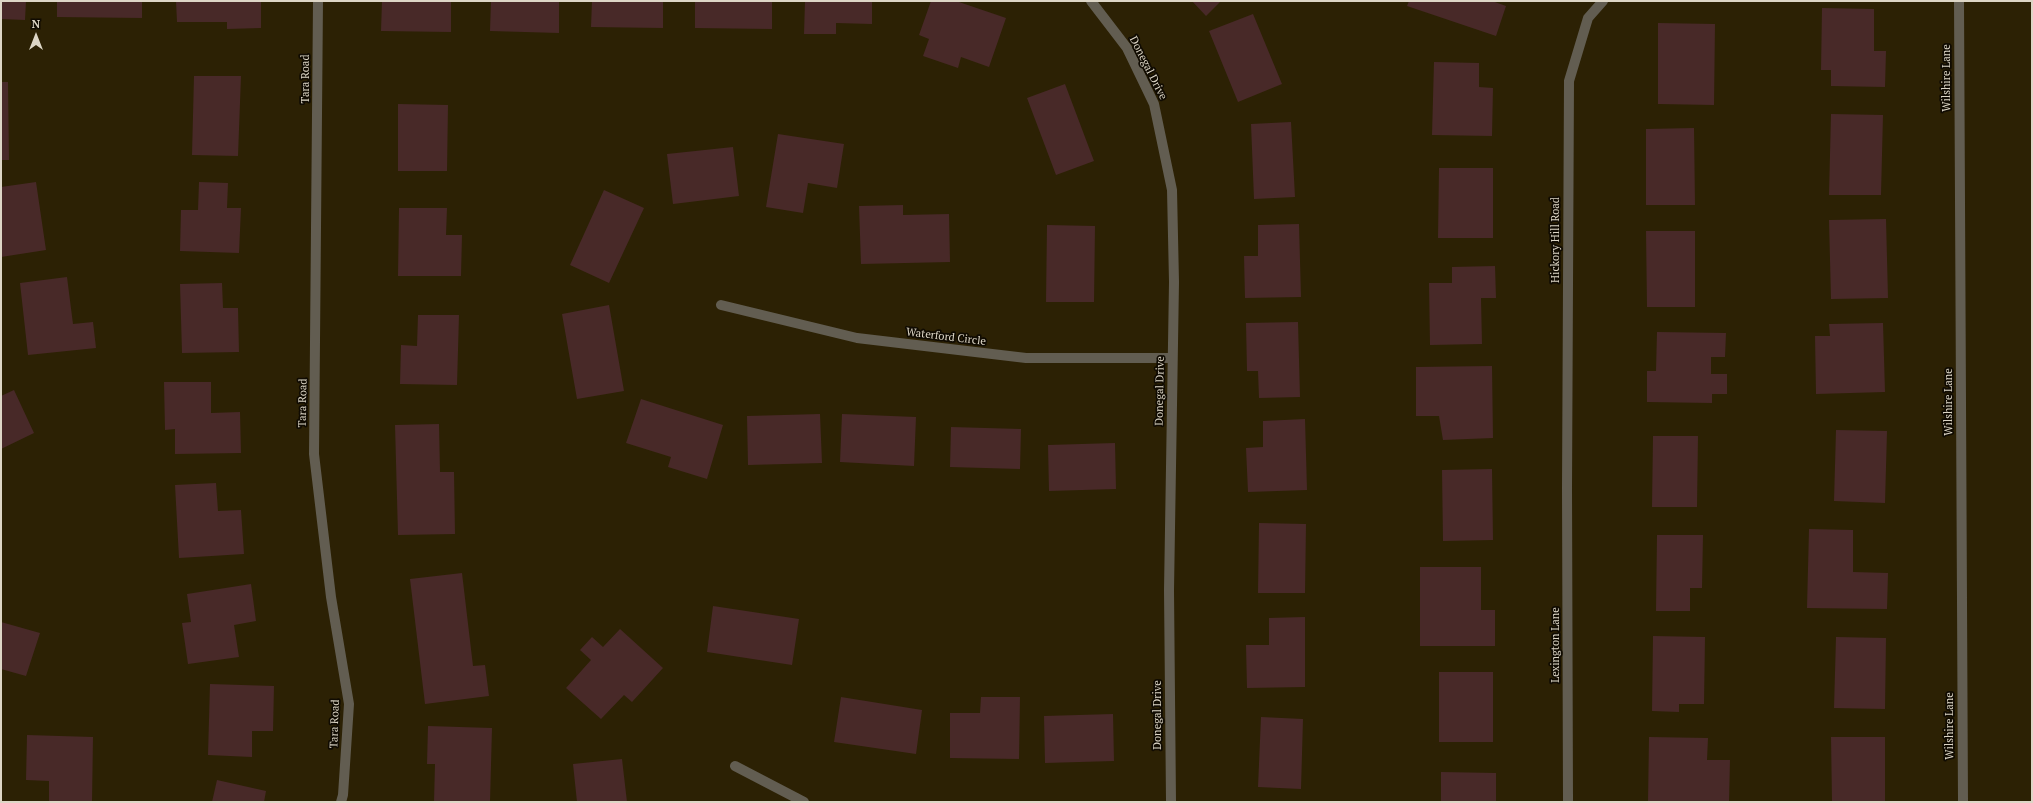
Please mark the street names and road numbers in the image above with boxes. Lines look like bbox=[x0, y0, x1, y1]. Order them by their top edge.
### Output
street label: Donegal Drive bbox=[1126, 34, 1170, 102]
street label: Wilshire Lane bbox=[1940, 44, 1954, 112]
street label: Tara Road bbox=[299, 54, 313, 104]
street label: Hickory Hill Road bbox=[1549, 197, 1563, 283]
street label: Waterford Circle bbox=[905, 326, 987, 348]
street label: Donegal Drive bbox=[1153, 356, 1167, 426]
street label: Wilshire Lane bbox=[1942, 368, 1956, 436]
street label: Tara Road bbox=[296, 378, 310, 428]
street label: Lexington Lane bbox=[1549, 607, 1563, 683]
street label: Donegal Drive bbox=[1151, 680, 1165, 750]
street label: Wilshire Lane bbox=[1943, 692, 1957, 760]
street label: Tara Road bbox=[328, 699, 342, 749]

